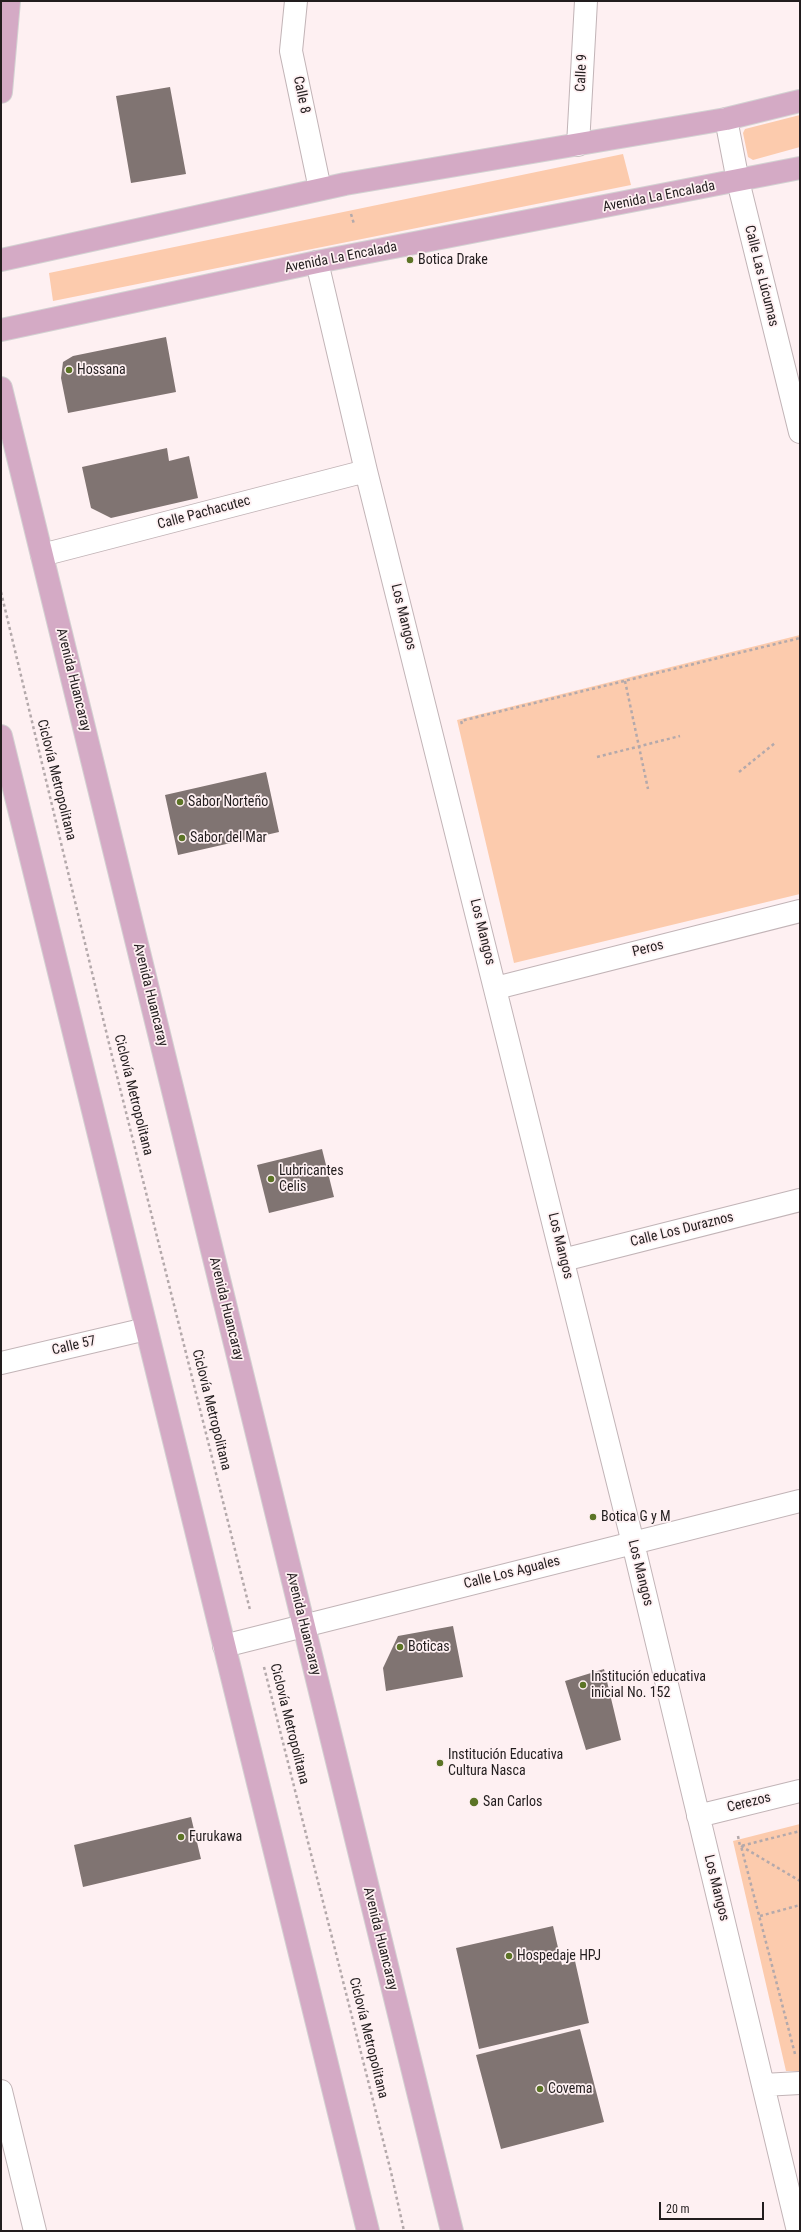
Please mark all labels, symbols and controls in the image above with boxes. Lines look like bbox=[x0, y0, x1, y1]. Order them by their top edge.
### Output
street label: Calle 9 bbox=[573, 54, 591, 92]
street label: Calle 8 bbox=[289, 75, 313, 115]
street label: Avenida La Encalada bbox=[601, 178, 717, 216]
street label: Calle Las Lúcumas bbox=[740, 224, 782, 328]
street label: Avenida La Encalada bbox=[283, 239, 399, 277]
place label: Botica Drake bbox=[418, 252, 488, 268]
marker: Botica Drake bbox=[405, 255, 415, 265]
place label: Hossana bbox=[77, 362, 126, 378]
marker: Hossana bbox=[64, 365, 74, 375]
street label: Calle Pachacutec bbox=[156, 493, 252, 533]
street label: Los Mangos bbox=[387, 582, 419, 652]
street label: Avenida Huancaray bbox=[52, 627, 94, 733]
street label: Ciclovía Metropolitana bbox=[33, 718, 79, 842]
place label: Sabor Norteño bbox=[188, 794, 268, 810]
marker: Sabor Norteño bbox=[175, 797, 185, 807]
place label: Sabor del Mar bbox=[190, 830, 267, 846]
marker: Sabor del Mar bbox=[177, 833, 187, 843]
street label: Los Mangos bbox=[466, 897, 498, 967]
street label: Peros bbox=[631, 937, 665, 961]
street label: Avenida Huancaray bbox=[129, 942, 171, 1048]
street label: Ciclovía Metropolitana bbox=[110, 1033, 156, 1157]
place label: Lubricantes Celis bbox=[279, 1163, 344, 1196]
marker: Lubricantes Celis bbox=[266, 1174, 276, 1184]
street label: Calle Los Duraznos bbox=[629, 1209, 735, 1251]
street label: Los Mangos bbox=[544, 1211, 576, 1281]
street label: Avenida Huancaray bbox=[205, 1256, 247, 1362]
street label: Calle 57 bbox=[50, 1333, 98, 1359]
street label: Ciclovía Metropolitana bbox=[188, 1348, 234, 1472]
place label: Botica G y M bbox=[601, 1509, 671, 1525]
marker: Botica G y M bbox=[588, 1512, 598, 1522]
street label: Los Mangos bbox=[624, 1538, 656, 1608]
street label: Calle Los Aguales bbox=[462, 1553, 562, 1593]
street label: Avenida Huancaray bbox=[282, 1571, 324, 1677]
place label: Boticas bbox=[408, 1639, 450, 1655]
marker: Boticas bbox=[395, 1642, 405, 1652]
street label: Ciclovía Metropolitana bbox=[266, 1662, 312, 1786]
place label: Institución educativa inicial No. 152 bbox=[591, 1669, 706, 1702]
marker: Institución educativa inicial No. 152 bbox=[578, 1680, 588, 1690]
place label: Institución Educativa Cultura Nasca bbox=[448, 1747, 563, 1780]
marker: Institución Educativa Cultura Nasca bbox=[435, 1758, 445, 1768]
street label: Cerezos bbox=[725, 1789, 773, 1817]
place label: San Carlos bbox=[483, 1794, 542, 1810]
marker: San Carlos bbox=[468, 1796, 480, 1808]
place label: Furukawa bbox=[189, 1829, 242, 1845]
marker: Furukawa bbox=[176, 1832, 186, 1842]
street label: Los Mangos bbox=[700, 1853, 732, 1923]
street label: Avenida Huancaray bbox=[359, 1886, 401, 1992]
place label: Hospedaje HPJ bbox=[517, 1948, 601, 1964]
marker: Hospedaje HPJ bbox=[504, 1951, 514, 1961]
street label: Ciclovía Metropolitana bbox=[345, 1976, 391, 2100]
place label: Covema bbox=[548, 2081, 593, 2097]
marker: Covema bbox=[535, 2084, 545, 2094]
scale bar bbox=[661, 2194, 766, 2220]
text: 20 m bbox=[666, 2202, 690, 2216]

